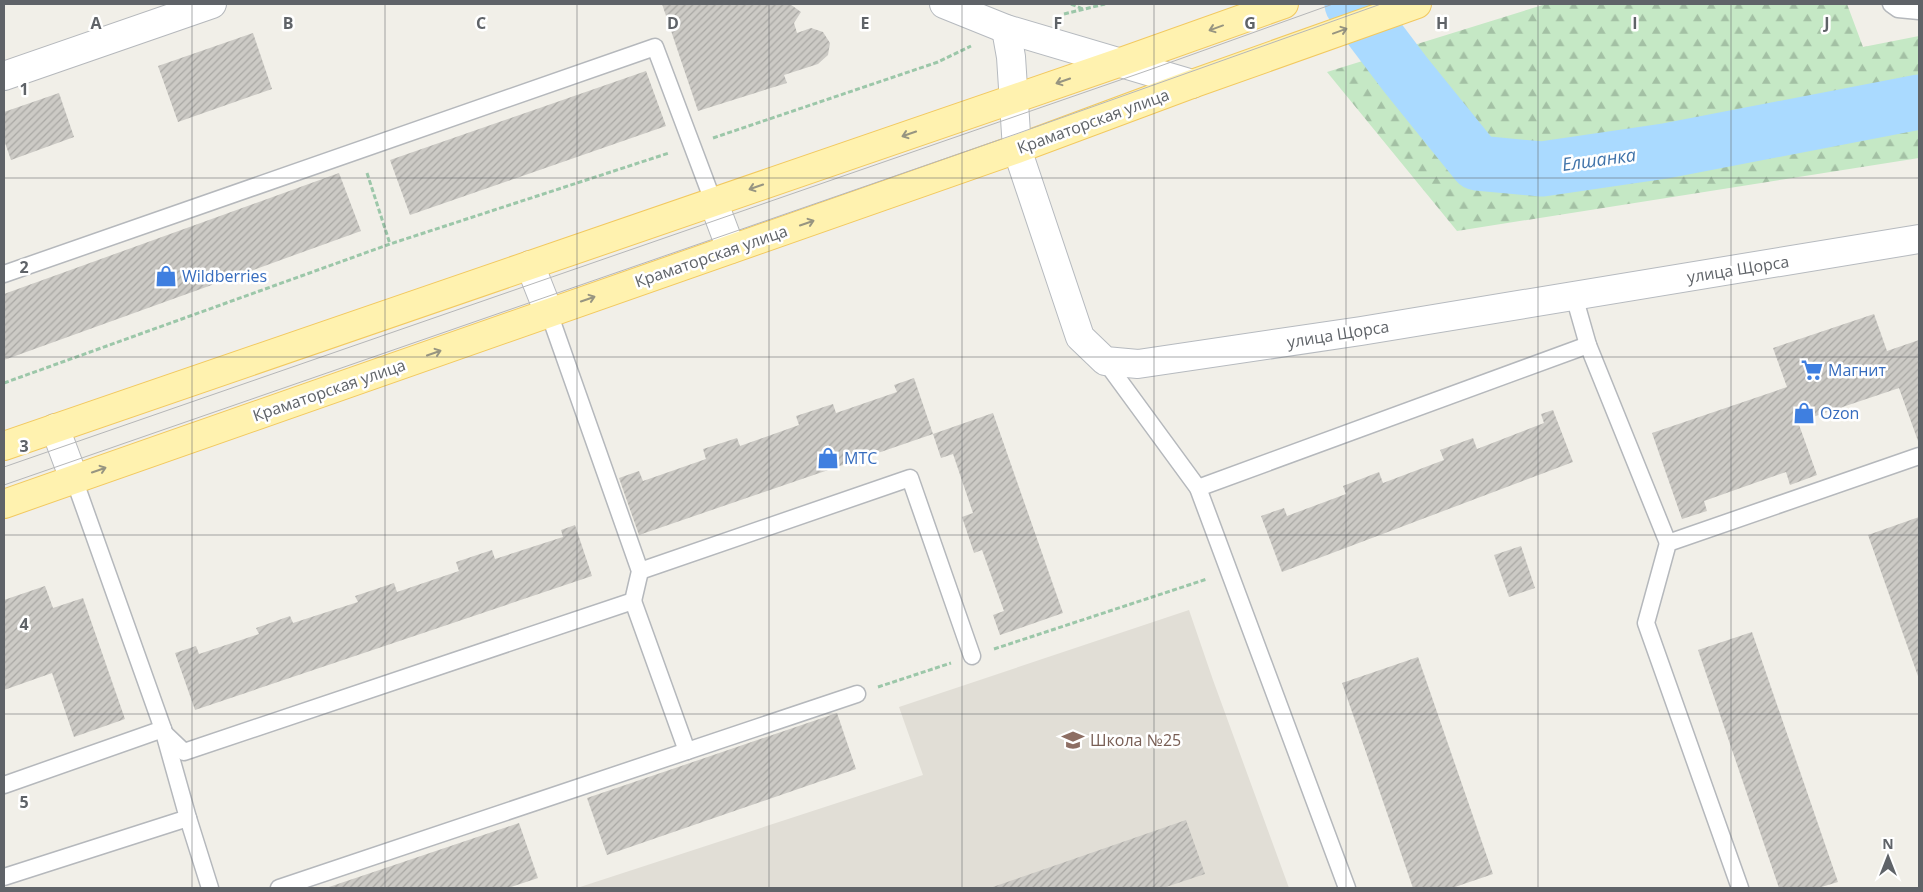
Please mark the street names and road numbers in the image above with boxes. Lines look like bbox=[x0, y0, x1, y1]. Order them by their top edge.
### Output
street label: Краматорская улица bbox=[1014, 83, 1172, 159]
street label: Краматорская улица bbox=[632, 220, 790, 292]
street label: улица Щорса bbox=[1685, 250, 1791, 288]
street label: улица Щорса bbox=[1285, 315, 1391, 353]
street label: Краматорская улица bbox=[250, 354, 408, 426]

